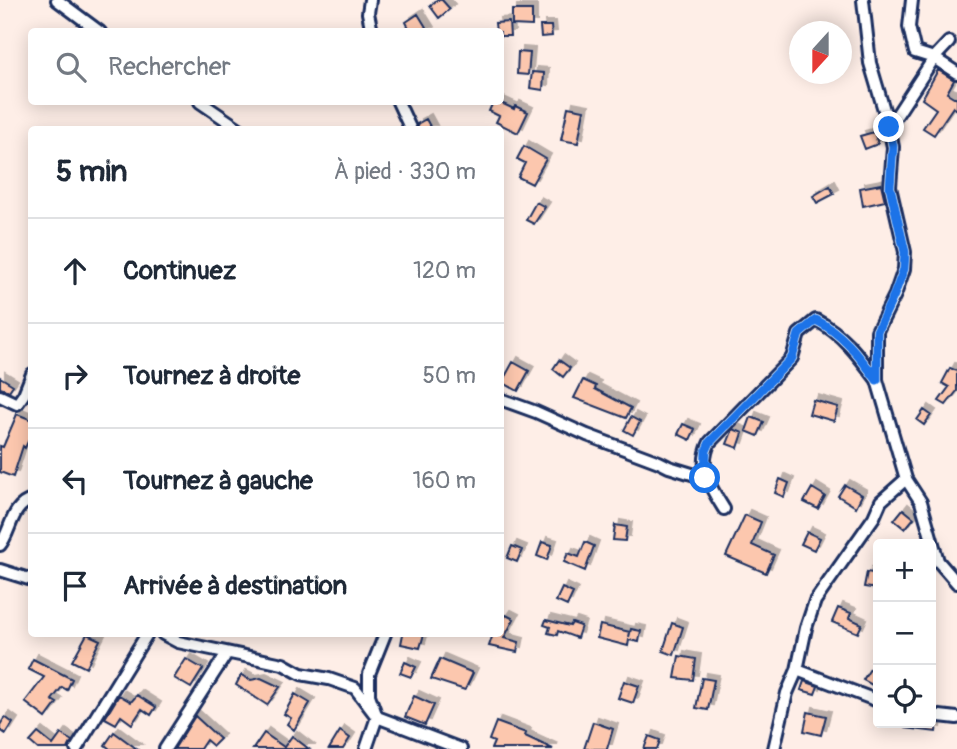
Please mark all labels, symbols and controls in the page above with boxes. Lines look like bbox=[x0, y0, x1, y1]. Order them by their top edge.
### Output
north arrow bbox=[789, 21, 852, 84]
search box bbox=[28, 28, 504, 105]
icon: search bbox=[52, 48, 90, 86]
text: Rechercher bbox=[108, 51, 231, 83]
route end bbox=[873, 111, 904, 142]
text: 5 min bbox=[56, 153, 127, 190]
text: À pied · 330 m bbox=[334, 157, 476, 186]
icon: ahead bbox=[56, 252, 94, 290]
text: Continuez bbox=[123, 255, 236, 287]
text: 120 m bbox=[413, 256, 476, 285]
icon: right bbox=[56, 357, 94, 395]
text: Tournez à droite bbox=[123, 360, 300, 392]
text: 50 m bbox=[422, 361, 476, 390]
icon: left bbox=[56, 462, 94, 500]
route start bbox=[689, 462, 720, 493]
text: Tournez à gauche bbox=[123, 465, 313, 497]
text: 160 m bbox=[412, 466, 476, 495]
map controls bbox=[873, 539, 936, 728]
button: + bbox=[873, 539, 936, 602]
icon: arrive bbox=[56, 567, 94, 605]
text: Arrivée à destination bbox=[123, 570, 347, 602]
button: − bbox=[873, 602, 936, 665]
button: locate bbox=[873, 665, 936, 728]

